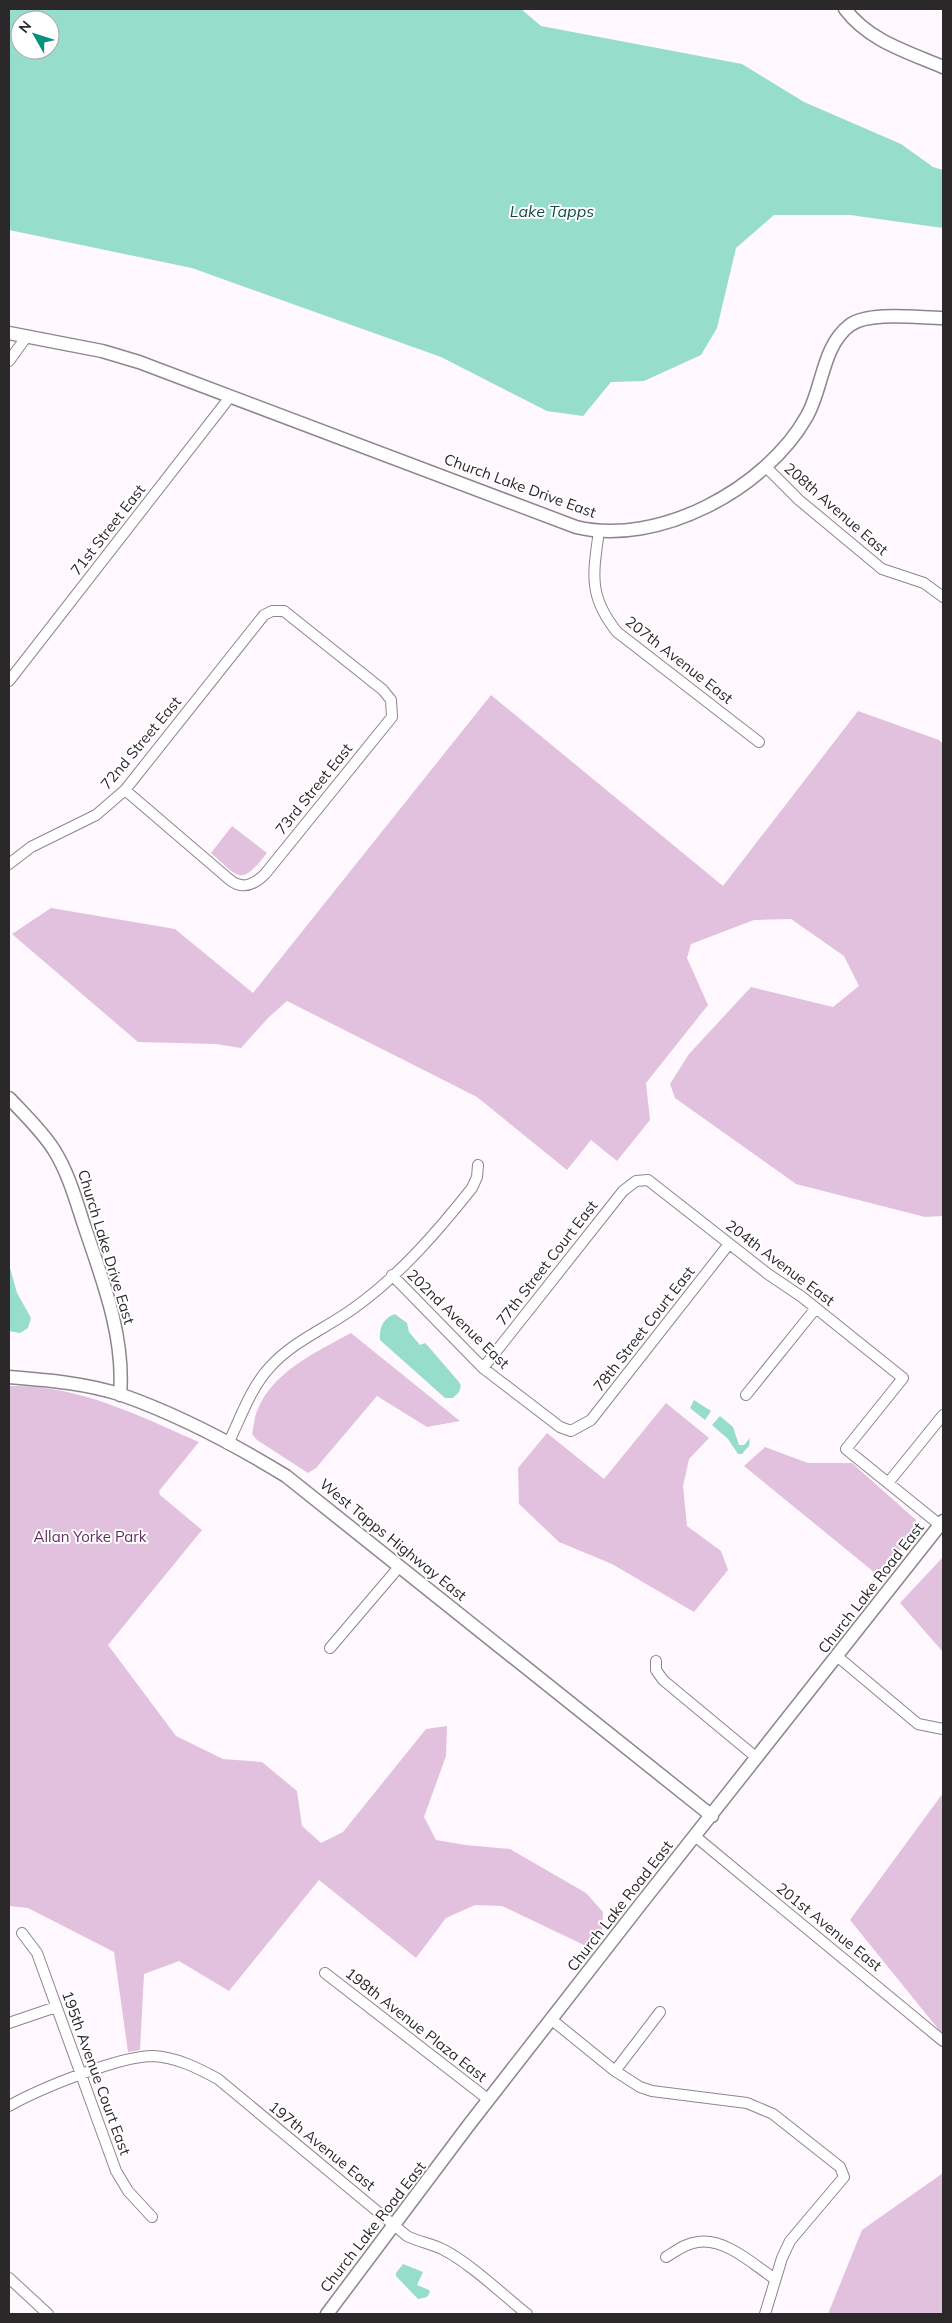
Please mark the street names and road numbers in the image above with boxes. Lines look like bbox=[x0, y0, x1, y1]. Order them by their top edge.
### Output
street label: Church Lake Drive East bbox=[442, 449, 599, 522]
street label: 208th Avenue East bbox=[780, 458, 892, 559]
street label: 71st Street East bbox=[66, 480, 149, 579]
street label: 207th Avenue East bbox=[622, 612, 737, 708]
street label: 72nd Street East bbox=[96, 692, 185, 793]
street label: 73rd Street East bbox=[271, 739, 356, 838]
street label: Church Lake Drive East bbox=[74, 1167, 139, 1326]
street label: 77th Street Court East bbox=[492, 1196, 601, 1329]
street label: 204th Avenue East bbox=[722, 1215, 839, 1310]
street label: 78th Street Court East bbox=[589, 1262, 698, 1395]
street label: 202nd Avenue East bbox=[403, 1265, 514, 1372]
street label: West Tapps Highway East bbox=[316, 1474, 471, 1605]
street label: Church Lake Road East bbox=[814, 1518, 928, 1657]
street label: Church Lake Road East bbox=[563, 1836, 677, 1975]
street label: 201st Avenue East bbox=[773, 1878, 886, 1975]
street label: 198th Avenue Plaza East bbox=[342, 1963, 491, 2086]
street label: 195th Avenue Court East bbox=[58, 1988, 135, 2158]
street label: 197th Avenue East bbox=[265, 2097, 379, 2194]
street label: Church Lake Road East bbox=[316, 2157, 430, 2296]

